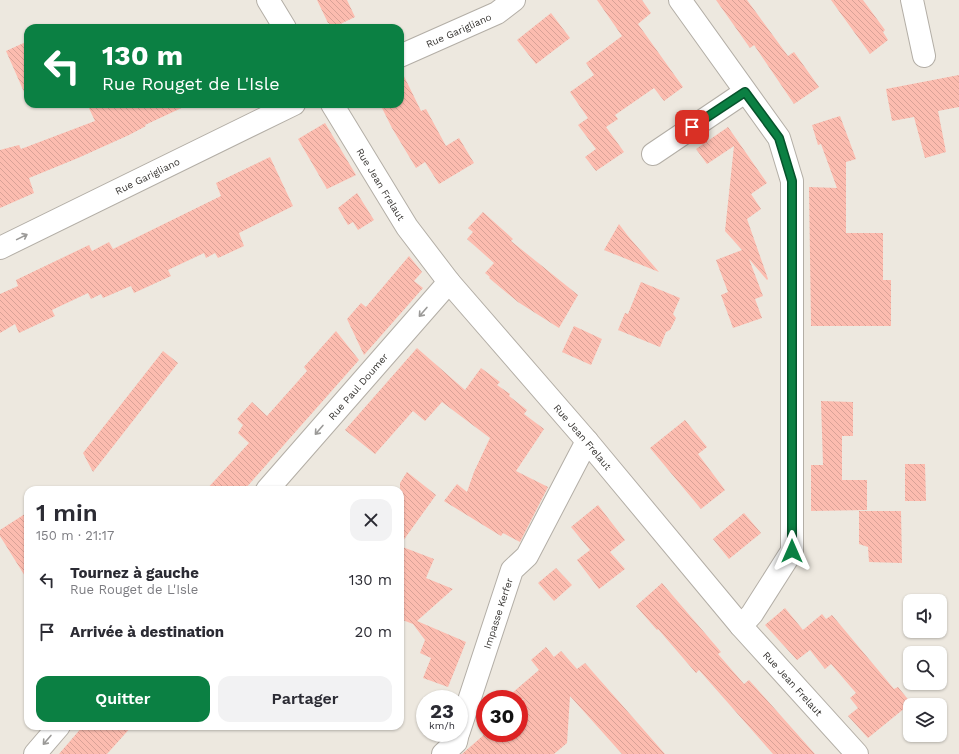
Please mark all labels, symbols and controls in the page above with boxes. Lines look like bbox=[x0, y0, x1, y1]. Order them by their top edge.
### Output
street label: Rue Garigliano bbox=[424, 11, 493, 50]
text: 130 m bbox=[102, 39, 183, 72]
icon: left bbox=[36, 40, 88, 92]
text: Rue Rouget de L'Isle bbox=[102, 73, 280, 94]
pin bbox=[675, 110, 709, 144]
icon: arrive bbox=[681, 116, 703, 138]
street label: Rue Jean Frelaut bbox=[354, 146, 407, 223]
street label: Rue Garigliano bbox=[113, 156, 182, 197]
one-way arrow bbox=[16, 233, 28, 240]
one-way arrow bbox=[419, 306, 428, 317]
street label: Rue Paul Doumer bbox=[326, 351, 390, 422]
street label: Rue Jean Frelaut bbox=[552, 402, 614, 473]
one-way arrow bbox=[315, 425, 324, 435]
text: 1 min bbox=[36, 499, 98, 527]
button: close bbox=[350, 499, 392, 541]
text: 150 m · 21:17 bbox=[36, 528, 114, 543]
position arrow bbox=[771, 530, 813, 572]
text: Tournez à gauche bbox=[70, 564, 199, 582]
icon: left bbox=[36, 569, 58, 591]
text: 130 m bbox=[349, 571, 392, 589]
street label: Impasse Kerfer bbox=[481, 577, 515, 650]
text: Rue Rouget de L'Isle bbox=[70, 582, 198, 597]
map controls bbox=[903, 594, 947, 742]
button: sound bbox=[903, 594, 947, 638]
icon: arrive bbox=[36, 621, 58, 643]
text: Arrivée à destination bbox=[70, 623, 224, 641]
text: 20 m bbox=[355, 623, 392, 641]
button: search bbox=[903, 646, 947, 690]
street label: Rue Jean Frelaut bbox=[761, 649, 825, 719]
button: Quitter bbox=[36, 676, 210, 722]
button: Partager bbox=[218, 676, 392, 722]
speed limit sign: 30 bbox=[476, 690, 528, 742]
button: layers bbox=[903, 698, 947, 742]
text: 23 bbox=[430, 699, 454, 723]
text: km/h bbox=[429, 720, 455, 731]
one-way arrow bbox=[42, 735, 52, 745]

